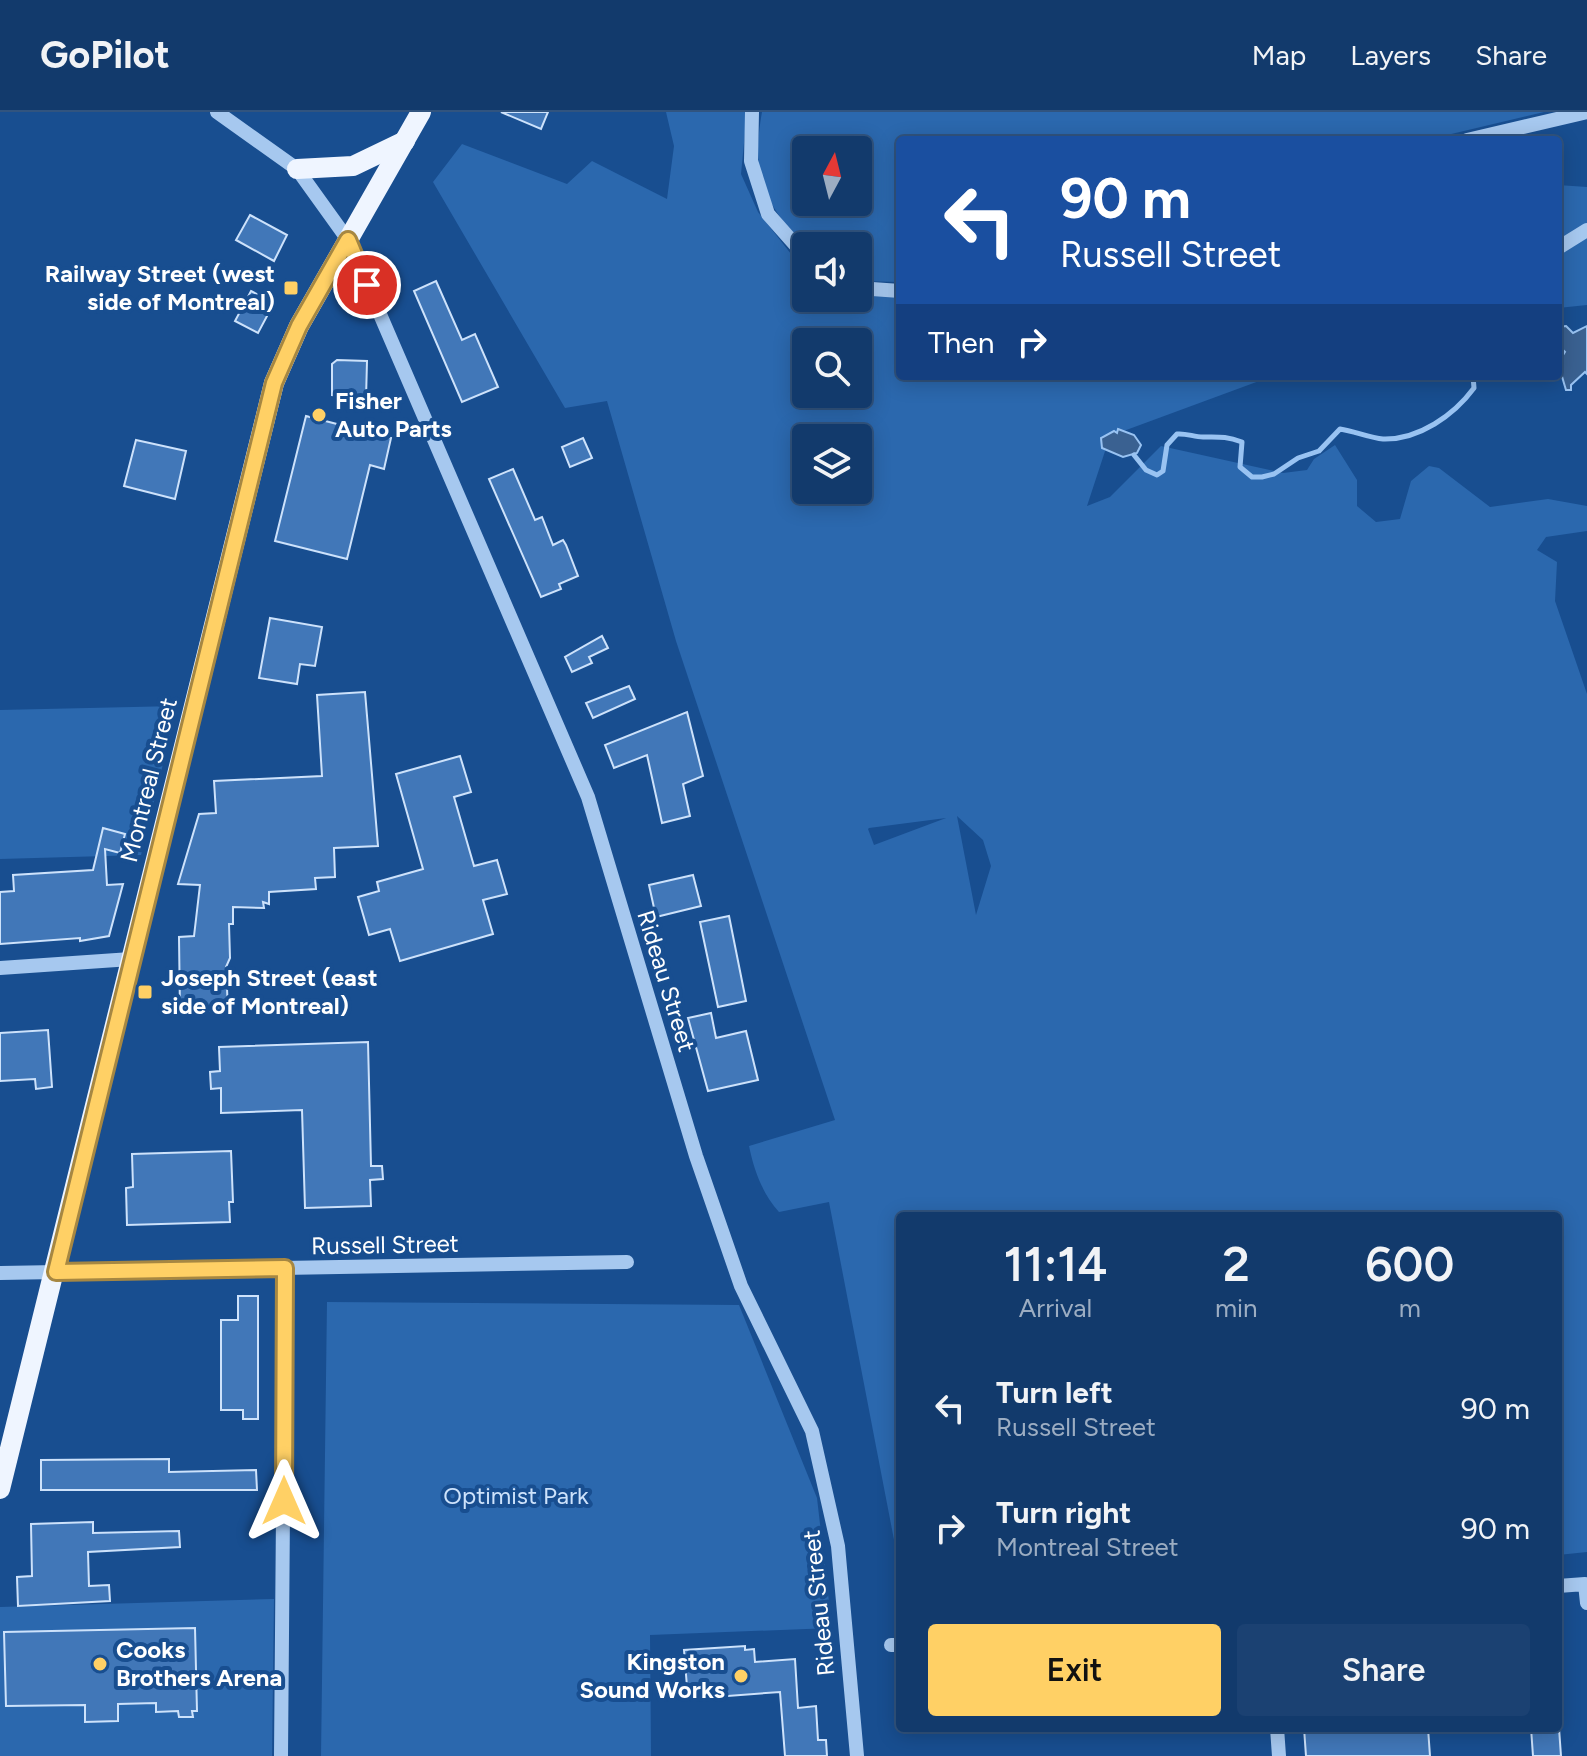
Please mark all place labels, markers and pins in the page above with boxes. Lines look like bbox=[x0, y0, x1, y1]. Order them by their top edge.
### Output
pin bbox=[333, 251, 401, 319]
place label: Railway Street (west side of Montreal) bbox=[45, 259, 275, 316]
marker: Railway Street (west side of Montreal) bbox=[282, 279, 300, 297]
place label: Fisher Auto Parts bbox=[335, 386, 452, 443]
marker: Fisher Auto Parts bbox=[310, 406, 328, 424]
place label: Joseph Street (east side of Montreal) bbox=[161, 963, 378, 1020]
marker: Joseph Street (east side of Montreal) bbox=[136, 983, 154, 1001]
place label: Cooks Brothers Arena bbox=[116, 1635, 282, 1692]
place label: Kingston Sound Works bbox=[579, 1647, 725, 1704]
marker: Cooks Brothers Arena bbox=[91, 1655, 109, 1673]
marker: Kingston Sound Works bbox=[732, 1667, 750, 1685]

